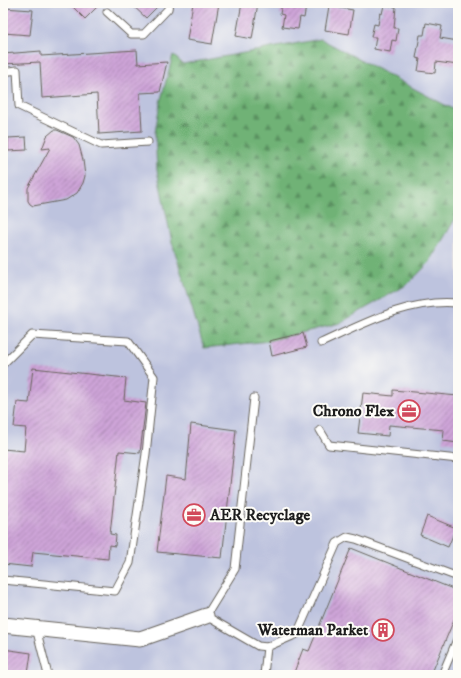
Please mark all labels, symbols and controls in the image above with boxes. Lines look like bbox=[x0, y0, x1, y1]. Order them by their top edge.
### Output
office icon: Chrono Flex bbox=[396, 398, 422, 424]
place label: Chrono Flex bbox=[313, 401, 394, 421]
office icon: AER Recyclage bbox=[181, 502, 207, 528]
place label: AER Recyclage bbox=[209, 505, 310, 525]
building icon: Waterman Parket bbox=[370, 617, 396, 643]
place label: Waterman Parket bbox=[257, 620, 369, 640]

